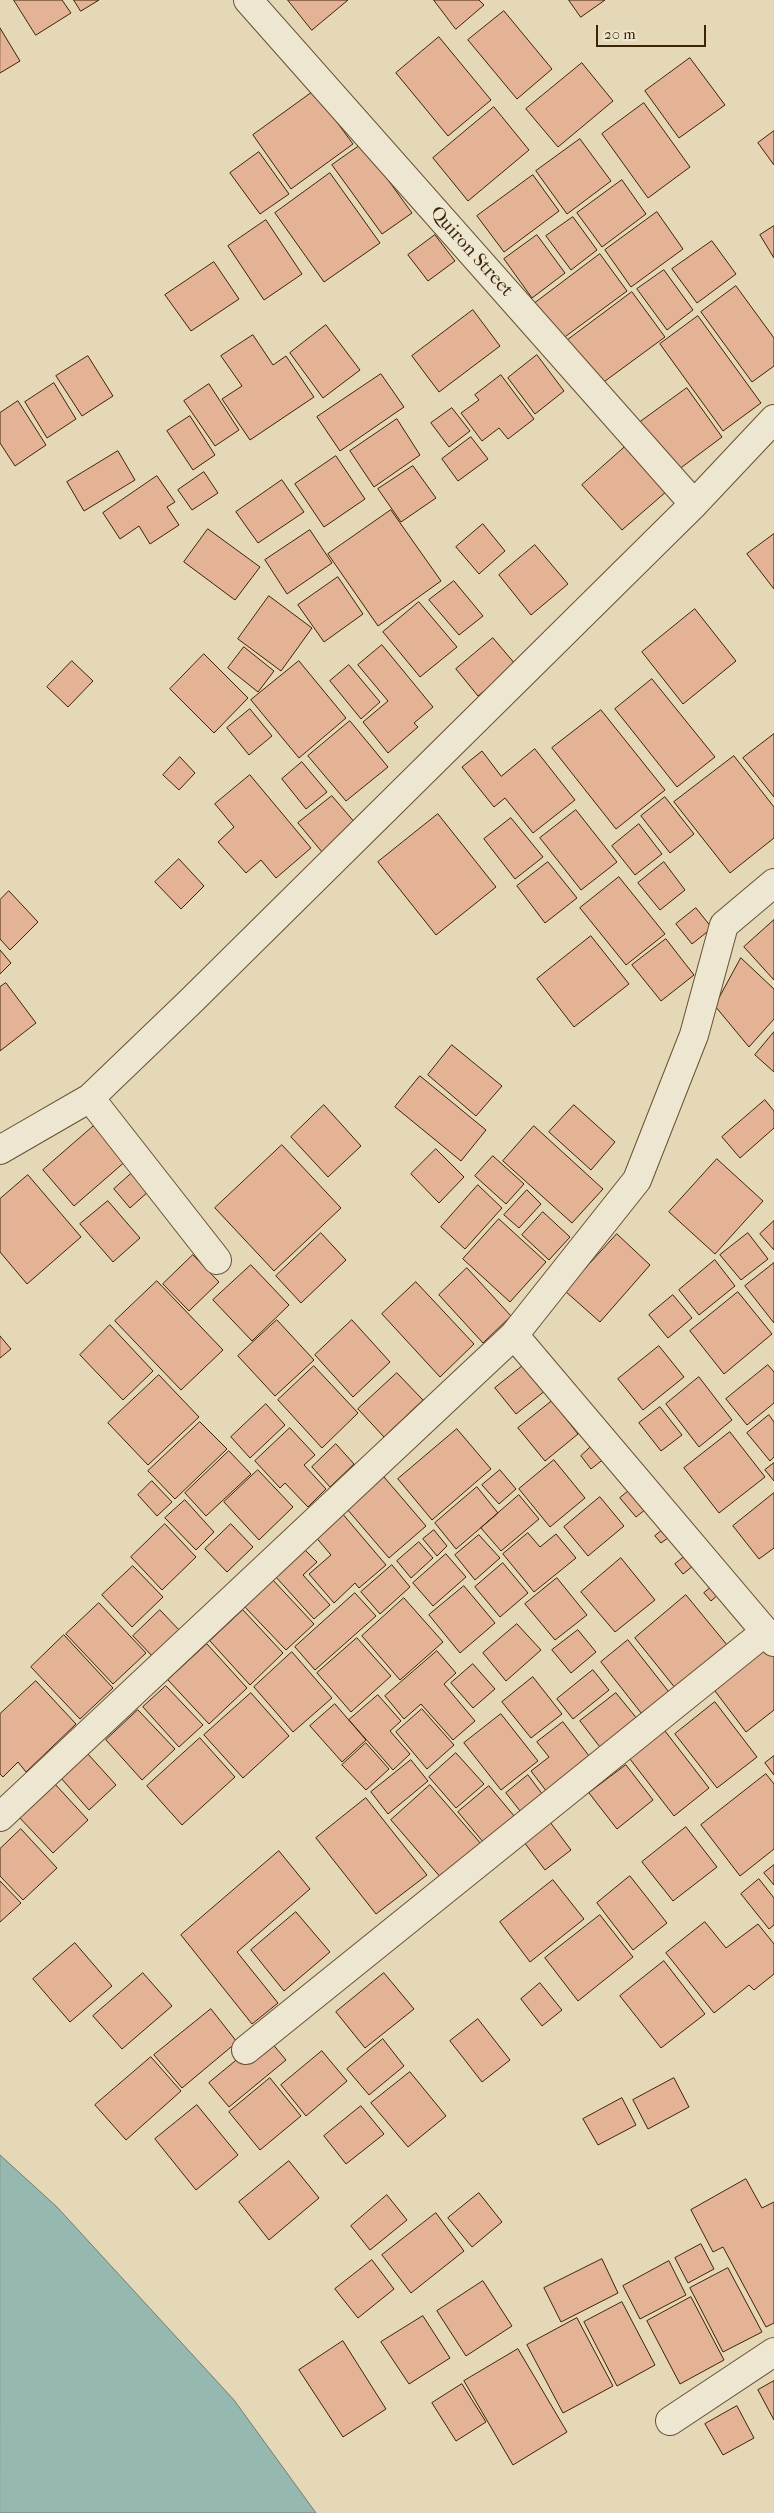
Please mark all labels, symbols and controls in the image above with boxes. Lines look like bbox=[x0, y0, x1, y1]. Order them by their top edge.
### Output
scale bar bbox=[599, 15, 709, 47]
text: 20 m bbox=[604, 25, 636, 43]
street label: Quiron Street bbox=[424, 202, 518, 302]

